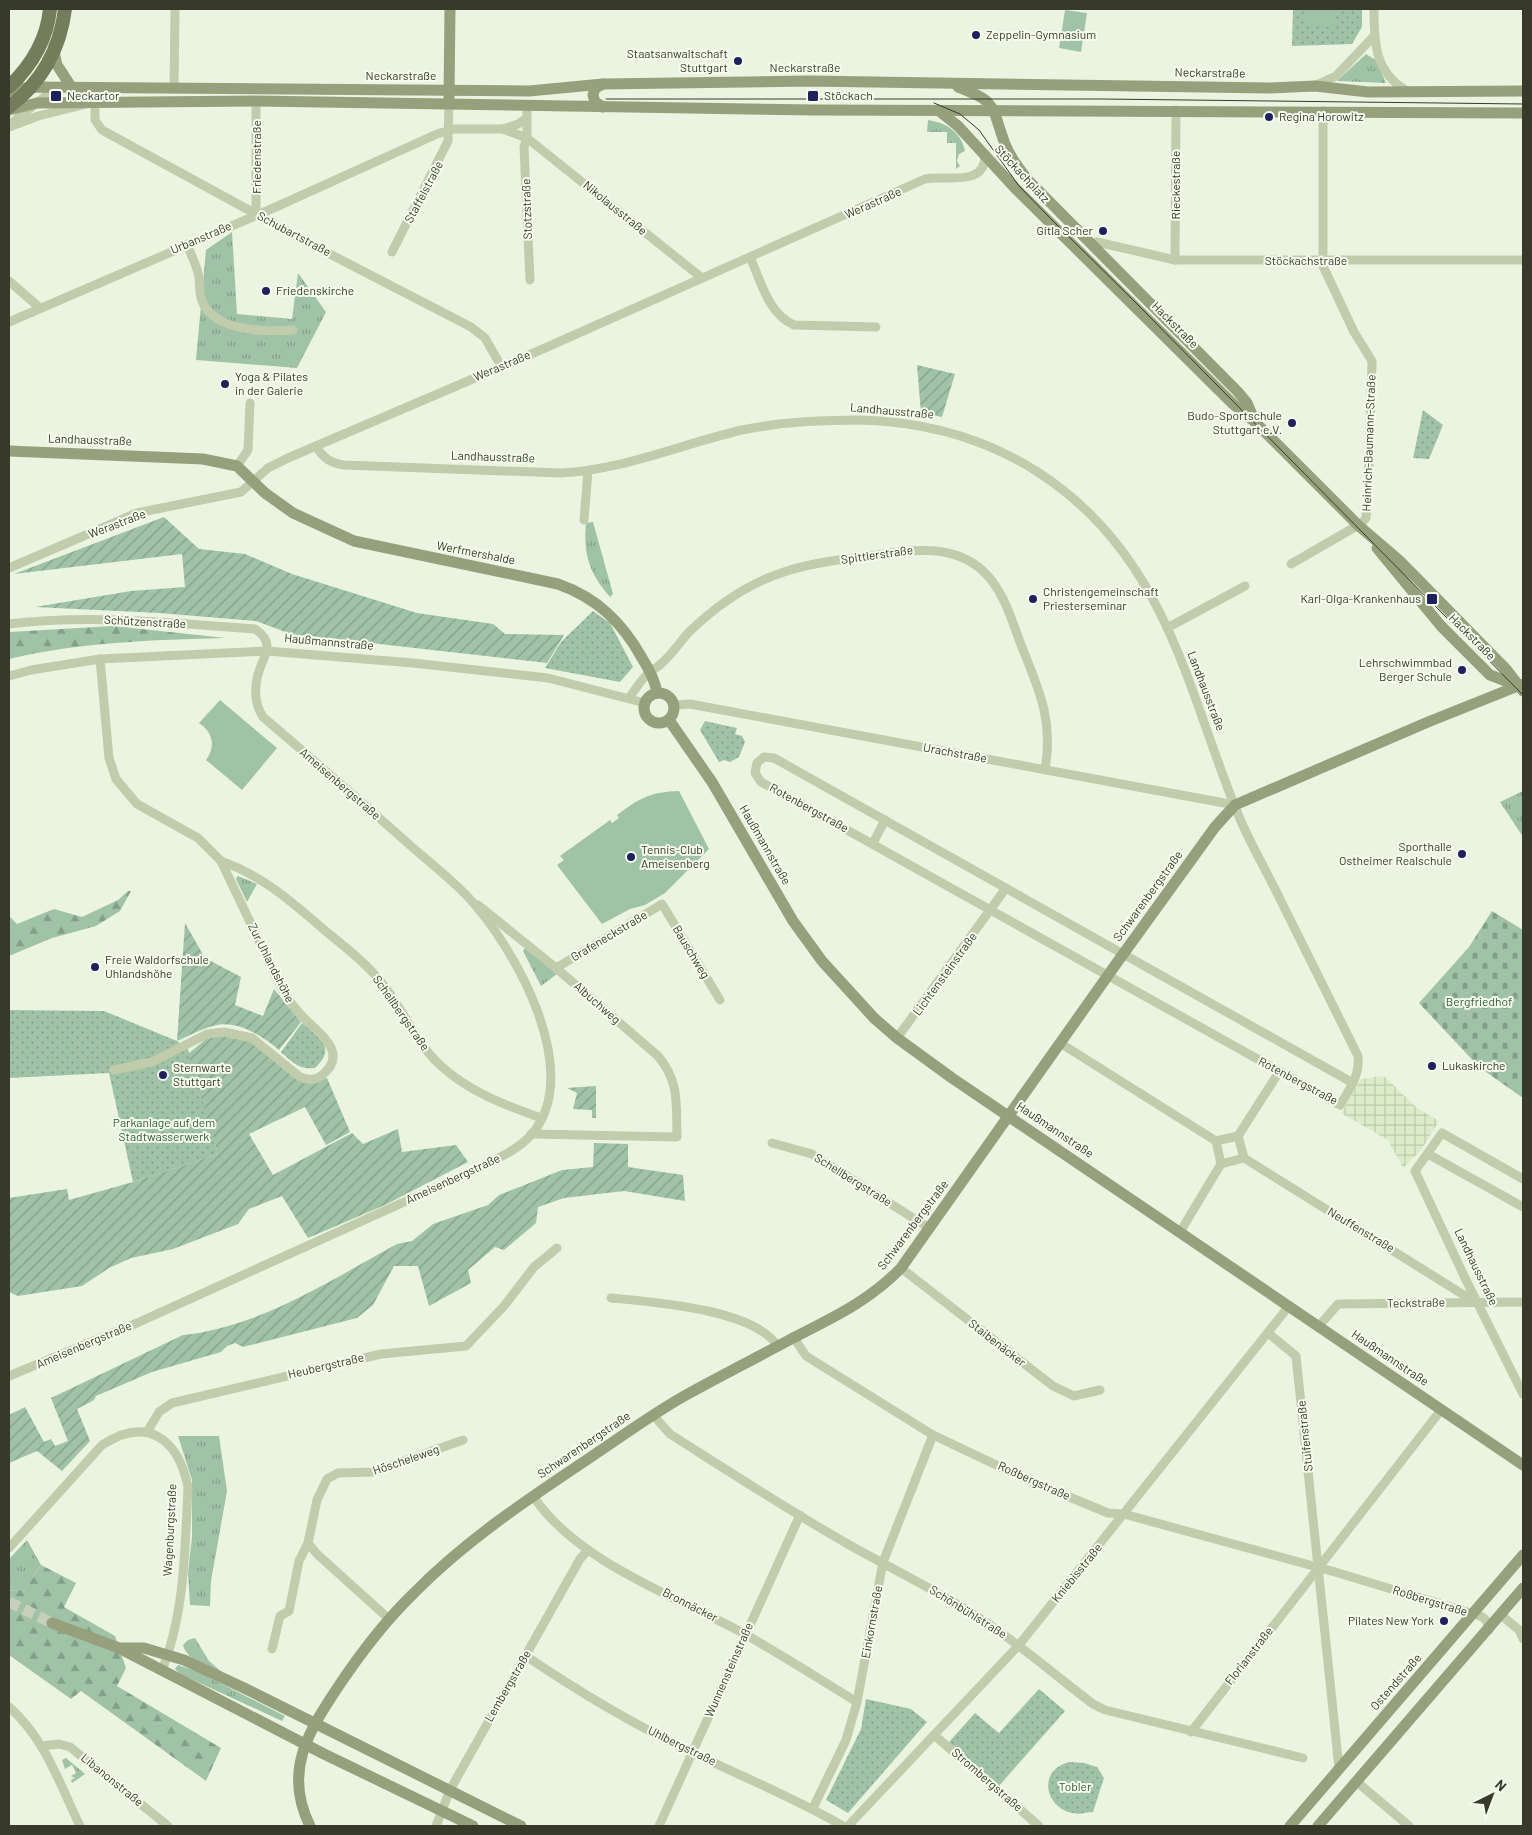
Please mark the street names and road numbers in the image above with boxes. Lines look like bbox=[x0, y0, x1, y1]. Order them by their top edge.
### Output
street label: Neckarstraße bbox=[770, 60, 840, 74]
street label: Neckarstraße bbox=[1174, 64, 1246, 80]
street label: Neckarstraße bbox=[366, 68, 436, 82]
street label: Friedenstraße bbox=[249, 120, 263, 194]
street label: Stöckachplatz bbox=[992, 142, 1053, 205]
street label: Rieckestraße bbox=[1168, 151, 1182, 219]
street label: Staffelstraße bbox=[401, 158, 445, 225]
street label: Nikolausstraße bbox=[581, 177, 650, 237]
street label: Stotzstraße bbox=[518, 178, 534, 240]
street label: Werastraße bbox=[842, 183, 903, 221]
street label: Schubartstraße bbox=[255, 208, 334, 258]
street label: Urbanstraße bbox=[168, 218, 233, 256]
street label: Stöckachstraße bbox=[1265, 253, 1347, 267]
street label: Hackstraße bbox=[1150, 298, 1202, 350]
street label: Werastraße bbox=[471, 347, 532, 383]
street label: Heinrich-Baumann-Straße bbox=[1359, 374, 1377, 512]
street label: Landhausstraße bbox=[850, 399, 935, 421]
street label: Landhausstraße bbox=[48, 431, 132, 447]
street label: Landhausstraße bbox=[451, 448, 535, 464]
street label: Werastraße bbox=[86, 506, 147, 540]
street label: Werfmershalde bbox=[436, 538, 517, 567]
street label: Spittlerstraße bbox=[840, 542, 914, 566]
street label: Hackstraße bbox=[1447, 610, 1499, 662]
street label: Schützenstraße bbox=[104, 612, 187, 630]
street label: Haußmannstraße bbox=[284, 630, 374, 652]
street label: Landhausstraße bbox=[1185, 649, 1229, 732]
street label: Urachstraße bbox=[922, 740, 988, 765]
street label: Ameisenbergstraße bbox=[297, 744, 384, 822]
street label: Rotenbergstraße bbox=[768, 780, 851, 835]
street label: Haußmannstraße bbox=[737, 802, 794, 887]
street label: Schwarenbergstraße bbox=[1110, 847, 1185, 943]
street label: Grafeneckstraße bbox=[568, 907, 649, 963]
street label: Zur Uhlandshöhe bbox=[246, 921, 298, 1005]
street label: Bauschweg bbox=[670, 922, 713, 981]
street label: Lichtensteinstraße bbox=[909, 929, 979, 1018]
street label: Schellbergstraße bbox=[371, 972, 433, 1053]
street label: Albuchweg bbox=[572, 978, 624, 1026]
street label: Rotenbergstraße bbox=[1256, 1053, 1341, 1107]
street label: Haußmannstraße bbox=[1014, 1098, 1097, 1160]
street label: Ameisenbergstraße bbox=[403, 1150, 502, 1206]
street label: Schellbergstraße bbox=[812, 1150, 895, 1209]
street label: Schwarenbergstraße bbox=[874, 1177, 950, 1272]
street label: Neuffenstraße bbox=[1326, 1204, 1397, 1255]
street label: Landhausstraße bbox=[1452, 1226, 1502, 1307]
street label: Teckstraße bbox=[1387, 1294, 1445, 1310]
street label: Staibenäcker bbox=[966, 1316, 1029, 1369]
street label: Ameisenbergstraße bbox=[34, 1318, 133, 1371]
street label: Haußmannstraße bbox=[1349, 1326, 1432, 1388]
street label: Heubergstraße bbox=[286, 1349, 365, 1381]
street label: Stuifenstraße bbox=[1293, 1400, 1315, 1472]
street label: Schwarenbergstraße bbox=[535, 1408, 632, 1480]
street label: Höscheleweg bbox=[371, 1441, 441, 1477]
street label: Roßbergstraße bbox=[996, 1458, 1073, 1502]
street label: Wagenburgstraße bbox=[160, 1483, 178, 1577]
street label: Kniebisstraße bbox=[1048, 1540, 1104, 1605]
street label: Schönbühlstraße bbox=[927, 1582, 1010, 1641]
street label: Roßbergstraße bbox=[1391, 1582, 1469, 1618]
street label: Bronnäcker bbox=[660, 1584, 721, 1624]
street label: Einkornstraße bbox=[858, 1584, 884, 1659]
street label: Wunnensteinstraße bbox=[701, 1620, 755, 1719]
street label: Florianstraße bbox=[1221, 1624, 1275, 1687]
street label: Lembergstraße bbox=[481, 1647, 533, 1724]
street label: Ostendstraße bbox=[1367, 1650, 1424, 1713]
street label: Uhlbergstraße bbox=[646, 1723, 719, 1768]
street label: Strombergstraße bbox=[949, 1745, 1026, 1814]
street label: Libanonstraße bbox=[79, 1750, 146, 1808]

